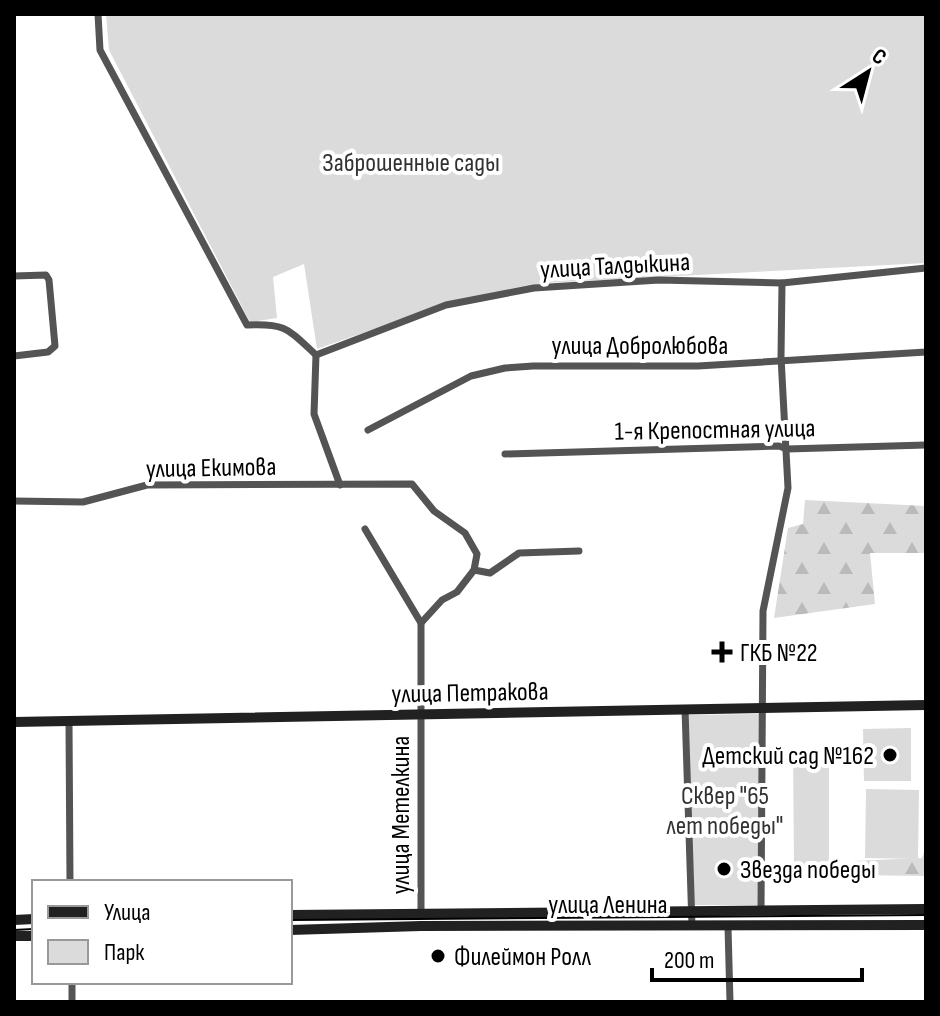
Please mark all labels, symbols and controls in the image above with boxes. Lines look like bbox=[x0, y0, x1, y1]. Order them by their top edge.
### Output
north arrow bbox=[828, 32, 908, 112]
text: С bbox=[866, 43, 891, 71]
park label: Заброшенные сады bbox=[322, 148, 500, 179]
street label: улица Талдыкина bbox=[539, 247, 691, 286]
street label: улица Добролюбова bbox=[552, 331, 728, 362]
street label: 1-я Крепостная улица bbox=[614, 413, 816, 448]
street label: улица Екимова bbox=[145, 452, 277, 485]
place label: ГКБ №22 bbox=[740, 638, 818, 669]
marker: ГКБ №22 bbox=[711, 641, 733, 663]
street label: улица Петракова bbox=[391, 677, 549, 710]
street label: улица Метелкина bbox=[386, 736, 417, 894]
place label: Детский сад №162 bbox=[702, 741, 874, 772]
marker: Детский сад №162 bbox=[881, 746, 899, 764]
park label: Сквер "65 лет победы" bbox=[667, 781, 783, 842]
place label: Звезда победы bbox=[740, 855, 876, 886]
marker: Звезда победы bbox=[715, 860, 733, 878]
legend bbox=[32, 880, 292, 984]
street label: улица Ленина bbox=[548, 890, 668, 921]
text: Улица bbox=[104, 898, 150, 927]
scale bar bbox=[652, 932, 862, 982]
text: Парк bbox=[104, 938, 145, 967]
place label: Филеймон Ролл bbox=[454, 942, 592, 973]
text: 200 m bbox=[664, 946, 715, 975]
marker: Филеймон Ролл bbox=[429, 947, 447, 965]

